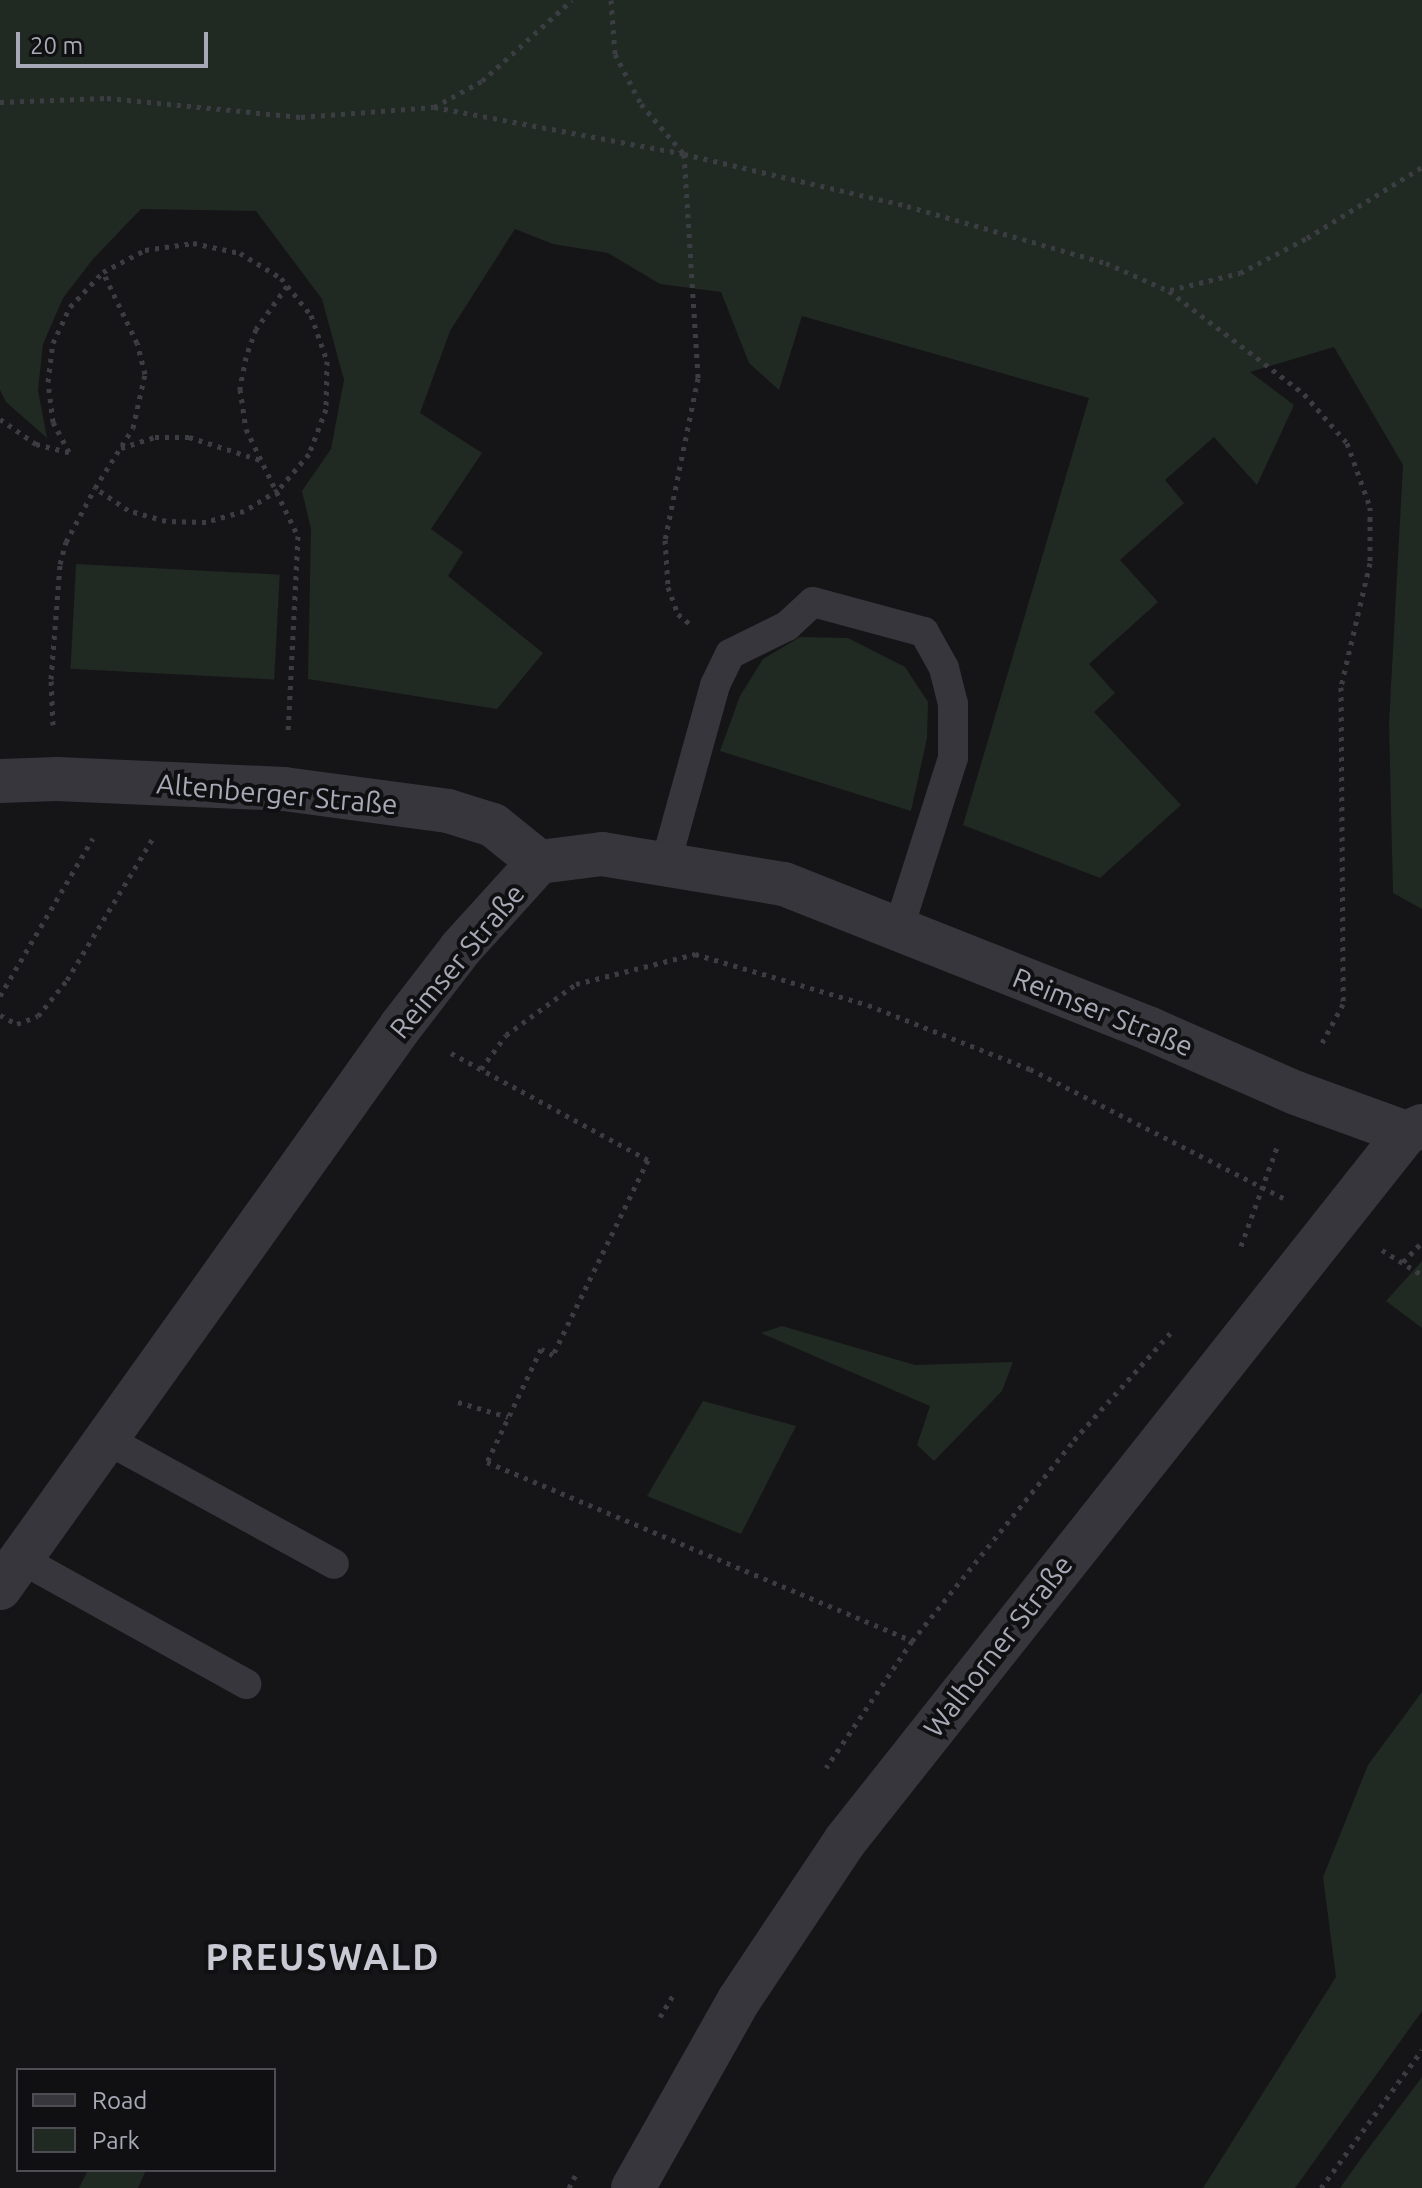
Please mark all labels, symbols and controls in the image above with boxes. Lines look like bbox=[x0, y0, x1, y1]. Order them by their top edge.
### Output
scale bar bbox=[20, 16, 212, 66]
text: 20 m bbox=[30, 32, 83, 59]
street label: Altenberger Straße bbox=[155, 767, 399, 821]
street label: Reimser Straße bbox=[383, 877, 531, 1045]
street label: Reimser Straße bbox=[1008, 961, 1198, 1063]
street label: Walhorner Straße bbox=[917, 1548, 1079, 1744]
district label: PREUSWALD bbox=[205, 1935, 441, 1979]
legend bbox=[16, 2068, 276, 2172]
text: Road bbox=[92, 2087, 147, 2114]
text: Park bbox=[92, 2127, 140, 2154]

